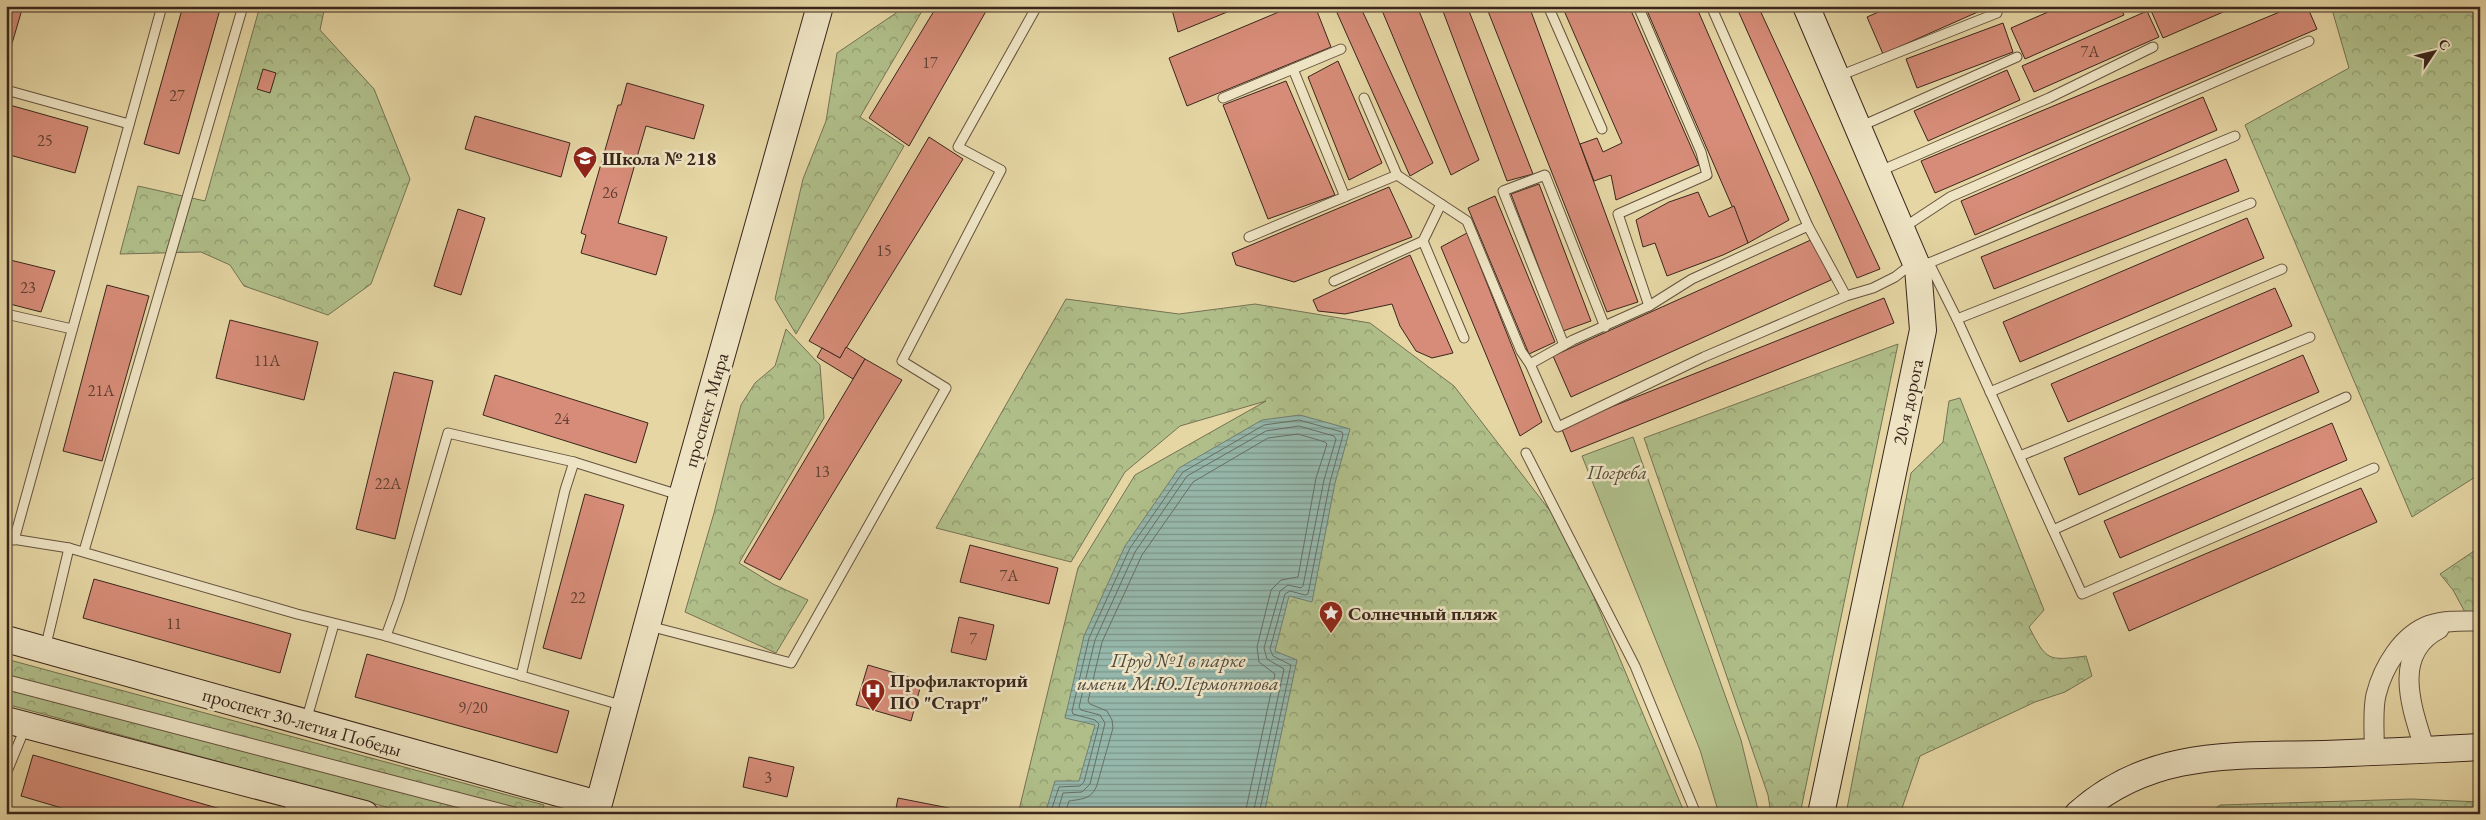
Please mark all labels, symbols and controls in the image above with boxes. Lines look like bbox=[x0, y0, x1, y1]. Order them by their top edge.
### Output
north arrow bbox=[2408, 28, 2458, 78]
text: С bbox=[2434, 35, 2455, 54]
house number: 7А bbox=[2081, 41, 2100, 62]
house number: 17 bbox=[922, 52, 938, 73]
house number: 27 bbox=[169, 85, 185, 106]
house number: 25 bbox=[37, 130, 53, 151]
school or university icon: Школа № 218 bbox=[572, 145, 598, 179]
place label: Школа № 218 bbox=[602, 146, 716, 171]
house number: 26 bbox=[602, 182, 618, 203]
house number: 15 bbox=[876, 240, 892, 261]
house number: 23 bbox=[20, 277, 36, 298]
street label: проспект Мира bbox=[678, 349, 734, 470]
house number: 11А bbox=[254, 350, 281, 371]
street label: 20-я дорога bbox=[1887, 356, 1929, 447]
house number: 21А bbox=[88, 380, 115, 401]
house number: 24 bbox=[554, 408, 570, 429]
park label: Погреба bbox=[1586, 460, 1647, 485]
house number: 13 bbox=[814, 461, 830, 482]
house number: 22А bbox=[375, 473, 402, 494]
house number: 7А bbox=[1000, 565, 1019, 586]
house number: 22 bbox=[570, 587, 586, 608]
place icon: Солнечный пляж bbox=[1318, 600, 1344, 634]
place label: Солнечный пляж bbox=[1348, 601, 1498, 626]
house number: 11 bbox=[166, 613, 182, 634]
house number: 7 bbox=[969, 628, 977, 649]
water label: Пруд №1 в парке имени М.Ю.Лермонтова bbox=[1077, 647, 1279, 696]
place label: Профилакторий ПО "Старт" bbox=[890, 668, 1028, 715]
hospital icon: Профилакторий ПО "Старт" bbox=[860, 678, 886, 712]
street label: проспект 30-летия Победы bbox=[200, 682, 405, 762]
house number: 9/20 bbox=[458, 697, 488, 718]
house number: 3 bbox=[764, 767, 772, 788]

